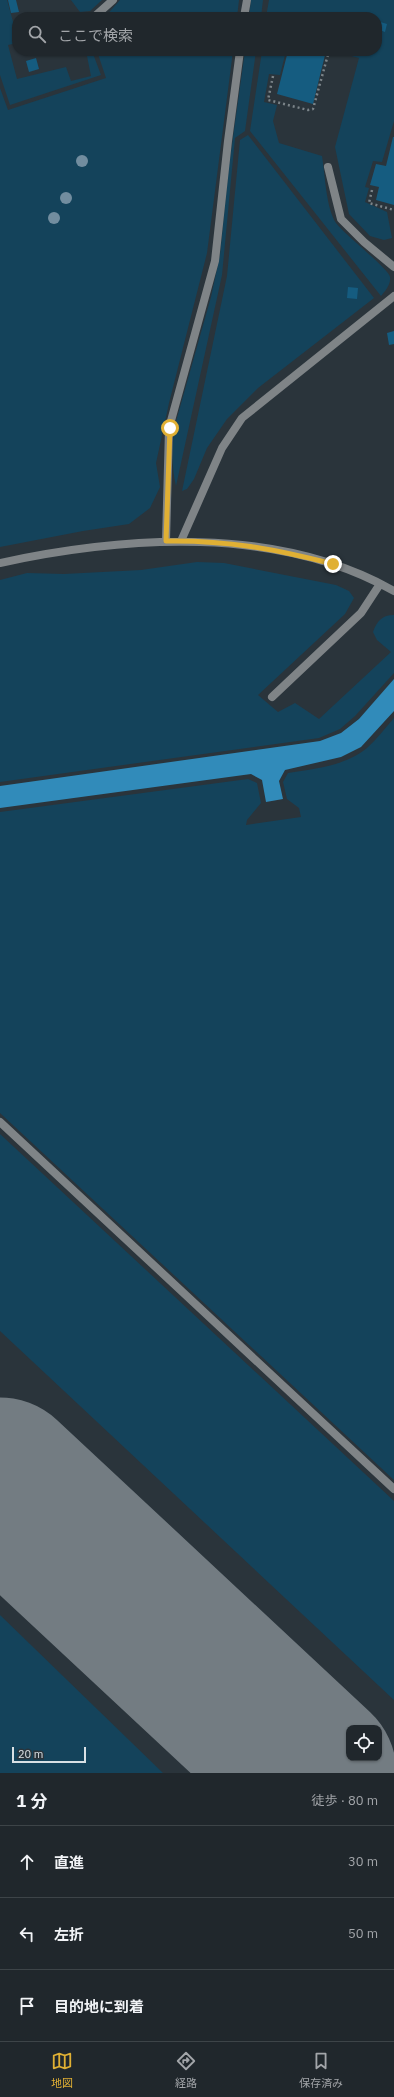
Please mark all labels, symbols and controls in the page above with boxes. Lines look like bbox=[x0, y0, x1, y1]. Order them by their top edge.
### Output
search box bbox=[12, 12, 382, 56]
icon: search bbox=[26, 23, 48, 45]
text: ここで検索 bbox=[58, 26, 133, 45]
route start bbox=[161, 419, 179, 437]
route end bbox=[324, 555, 342, 573]
map controls bbox=[346, 1725, 382, 1761]
button: locate bbox=[346, 1725, 382, 1761]
scale bar bbox=[12, 1745, 86, 1764]
text: 20 m bbox=[18, 1747, 43, 1761]
text: 1 分 bbox=[16, 1790, 47, 1812]
text: 徒歩 · 80 m bbox=[312, 1792, 378, 1809]
icon: ahead bbox=[16, 1851, 38, 1873]
text: 直進 bbox=[54, 1853, 84, 1872]
text: 30 m bbox=[348, 1853, 378, 1870]
icon: left bbox=[16, 1923, 38, 1945]
text: 左折 bbox=[54, 1925, 84, 1944]
text: 50 m bbox=[348, 1925, 378, 1942]
icon: arrive bbox=[16, 1995, 38, 2017]
text: 目的地に到着 bbox=[54, 1997, 144, 2016]
tab: 地図 bbox=[51, 2050, 73, 2090]
tab: 経路 bbox=[175, 2050, 197, 2090]
tab: 保存済み bbox=[299, 2050, 343, 2090]

